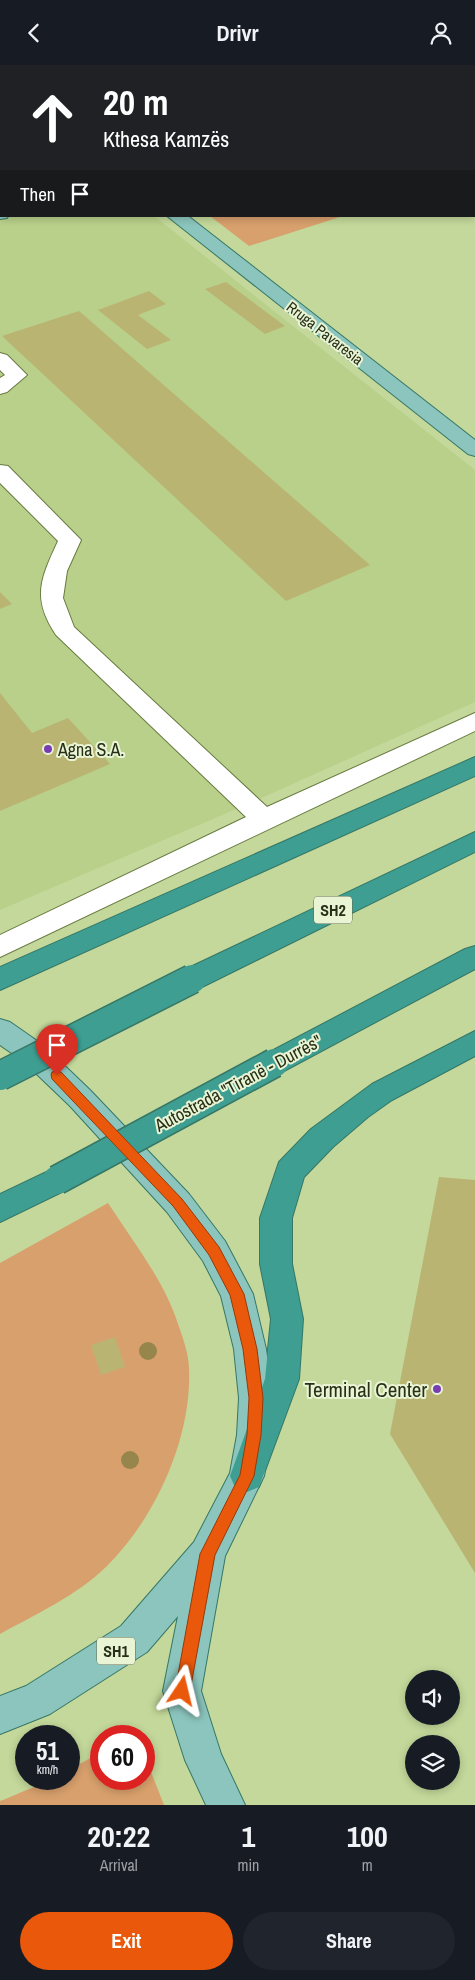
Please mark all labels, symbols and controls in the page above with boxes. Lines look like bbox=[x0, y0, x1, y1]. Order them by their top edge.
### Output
text: Drivr bbox=[216, 18, 259, 48]
icon: back bbox=[20, 19, 48, 47]
icon: person bbox=[427, 19, 455, 47]
text: 20 m bbox=[103, 79, 168, 126]
icon: ahead bbox=[20, 85, 85, 150]
text: Kthesa Kamzës bbox=[103, 124, 229, 154]
icon: arrive bbox=[66, 180, 94, 208]
text: Then bbox=[20, 181, 56, 207]
street label: Rruga Pavaresia bbox=[282, 296, 368, 370]
place label: Agna S.A. bbox=[57, 737, 124, 762]
marker: Agna S.A. bbox=[42, 743, 54, 755]
road number: SH2 bbox=[314, 897, 352, 923]
pin bbox=[36, 1024, 78, 1075]
street label: Autostrada "Tiranë - Durrës" bbox=[149, 1028, 326, 1138]
icon: arrive bbox=[43, 1031, 71, 1059]
place label: Terminal Center bbox=[305, 1375, 427, 1404]
marker: Terminal Center bbox=[431, 1383, 443, 1395]
road number: SH1 bbox=[97, 1637, 135, 1665]
position arrow bbox=[155, 1664, 207, 1716]
map controls bbox=[405, 1670, 460, 1790]
button: sound bbox=[405, 1670, 460, 1725]
speed limit sign: 60 bbox=[90, 1725, 155, 1790]
text: 51 bbox=[36, 1734, 59, 1768]
button: layers bbox=[405, 1735, 460, 1790]
text: km/h bbox=[37, 1762, 58, 1778]
text: 20:22 bbox=[87, 1816, 150, 1856]
text: 1 bbox=[242, 1816, 255, 1856]
text: 100 bbox=[347, 1816, 388, 1856]
text: Arrival bbox=[100, 1854, 138, 1876]
text: min bbox=[237, 1854, 259, 1876]
text: m bbox=[362, 1854, 373, 1876]
button: Exit bbox=[20, 1912, 233, 1970]
button: Share bbox=[243, 1912, 455, 1970]

